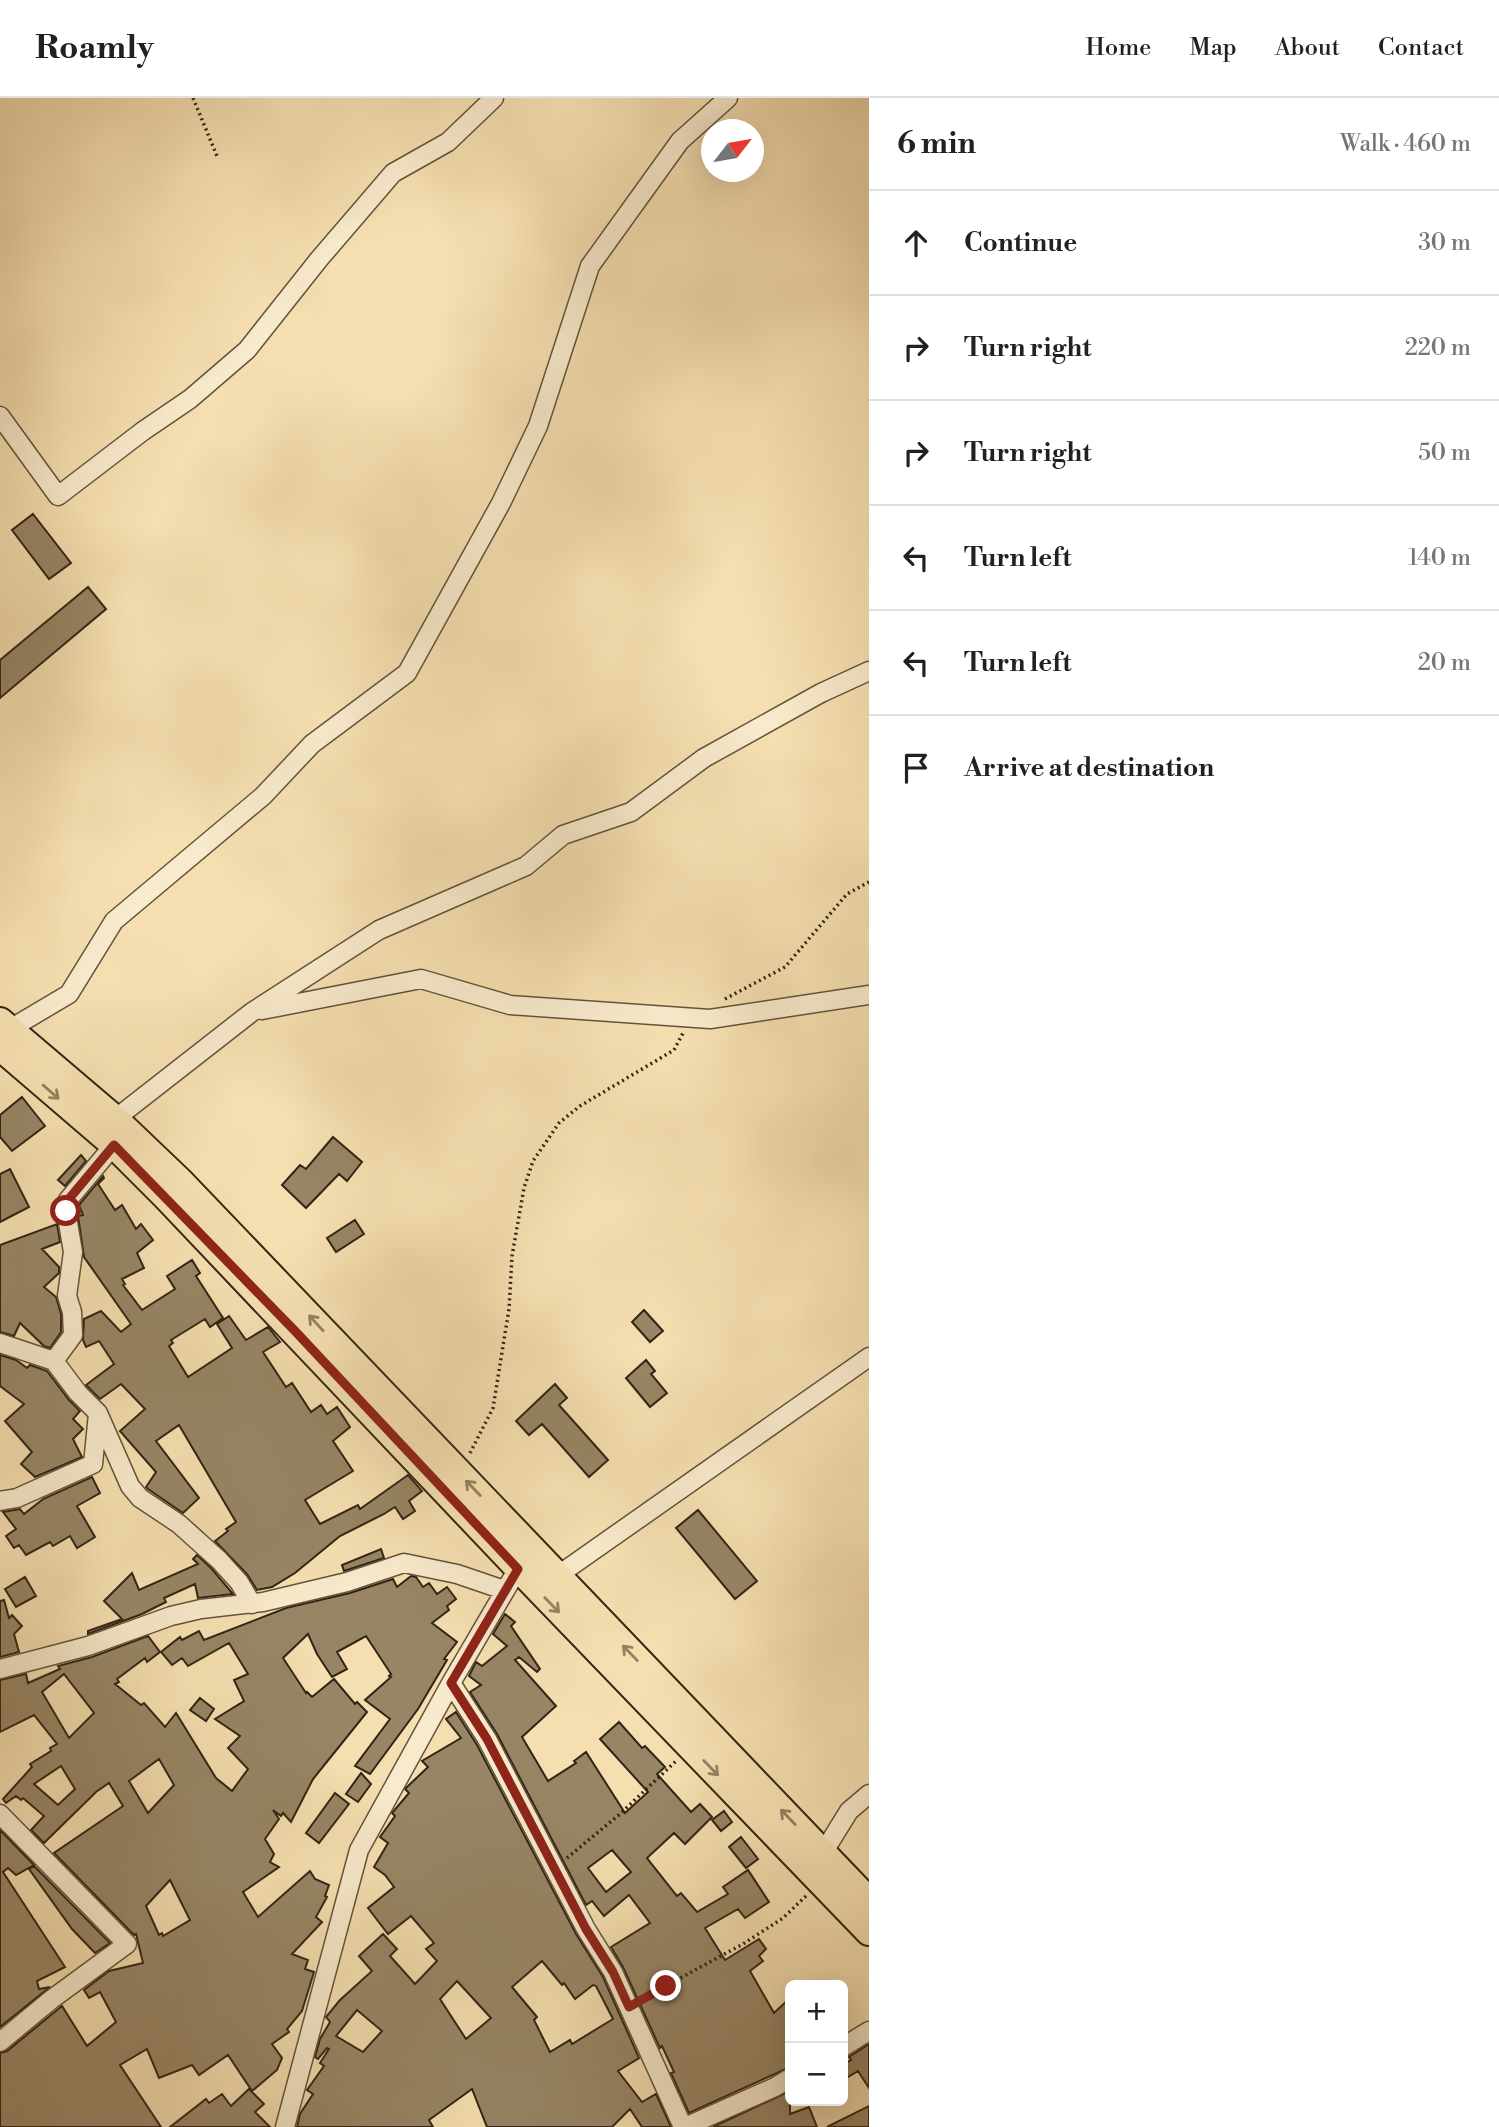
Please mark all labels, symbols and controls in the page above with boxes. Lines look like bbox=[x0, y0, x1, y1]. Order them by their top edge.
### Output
text: Roamly bbox=[35, 28, 154, 69]
text: Home bbox=[1086, 33, 1151, 63]
text: Map bbox=[1189, 33, 1237, 63]
text: About bbox=[1275, 33, 1340, 63]
text: Contact bbox=[1378, 33, 1464, 63]
north arrow bbox=[701, 119, 764, 182]
text: 6 min bbox=[897, 125, 976, 163]
text: Walk · 460 m bbox=[1340, 130, 1471, 158]
icon: ahead bbox=[897, 224, 935, 262]
text: Continue bbox=[964, 227, 1077, 259]
text: 30 m bbox=[1418, 229, 1471, 257]
icon: right bbox=[897, 329, 935, 367]
text: Turn right bbox=[964, 332, 1092, 364]
text: 220 m bbox=[1405, 334, 1471, 362]
icon: right bbox=[897, 434, 935, 472]
text: Turn right bbox=[964, 437, 1092, 469]
text: 50 m bbox=[1418, 439, 1471, 467]
icon: left bbox=[897, 539, 935, 577]
text: Turn left bbox=[964, 542, 1072, 574]
text: 140 m bbox=[1408, 544, 1471, 572]
icon: left bbox=[897, 644, 935, 682]
text: Turn left bbox=[964, 647, 1072, 679]
text: 20 m bbox=[1418, 649, 1471, 677]
icon: arrive bbox=[897, 749, 935, 787]
text: Arrive at destination bbox=[964, 752, 1214, 784]
one-way arrow bbox=[42, 1084, 60, 1100]
route start bbox=[50, 1195, 81, 1226]
one-way arrow bbox=[308, 1315, 325, 1332]
one-way arrow bbox=[464, 1480, 481, 1497]
one-way arrow bbox=[544, 1596, 561, 1613]
one-way arrow bbox=[622, 1644, 639, 1661]
one-way arrow bbox=[702, 1759, 719, 1776]
one-way arrow bbox=[779, 1808, 796, 1825]
route end bbox=[650, 1970, 681, 2001]
map controls bbox=[785, 1980, 848, 2106]
button: + bbox=[785, 1980, 848, 2043]
button: − bbox=[785, 2043, 848, 2106]

